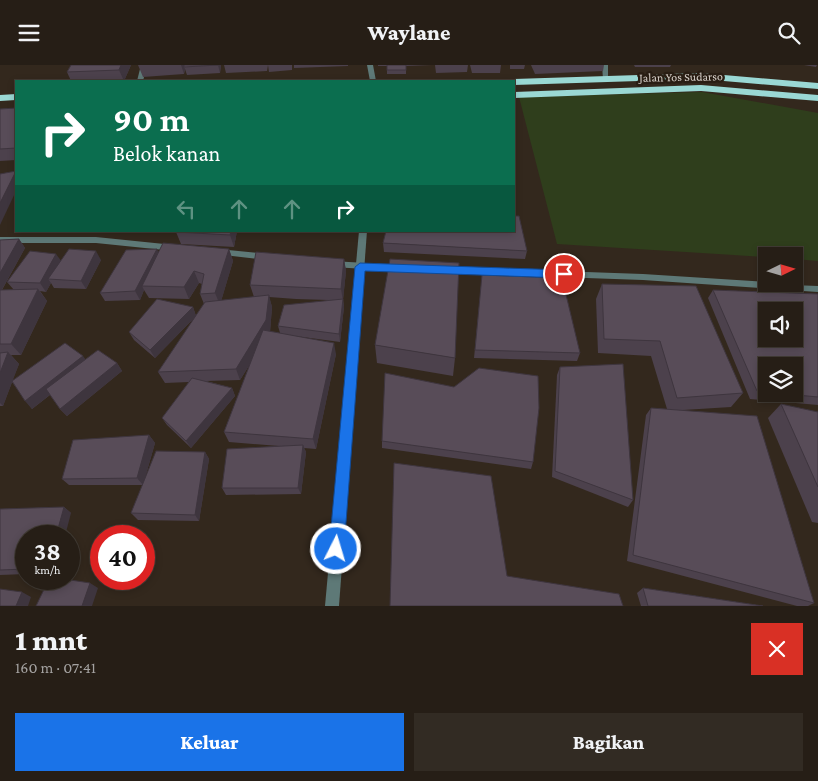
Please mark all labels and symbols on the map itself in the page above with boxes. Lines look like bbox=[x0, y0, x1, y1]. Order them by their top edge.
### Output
street label: Jalan Yos Sudarso bbox=[638, 69, 723, 85]
north arrow bbox=[758, 247, 802, 293]
pin bbox=[543, 253, 585, 295]
position arrow bbox=[309, 522, 361, 574]
speed limit sign: 40 bbox=[90, 525, 155, 590]

